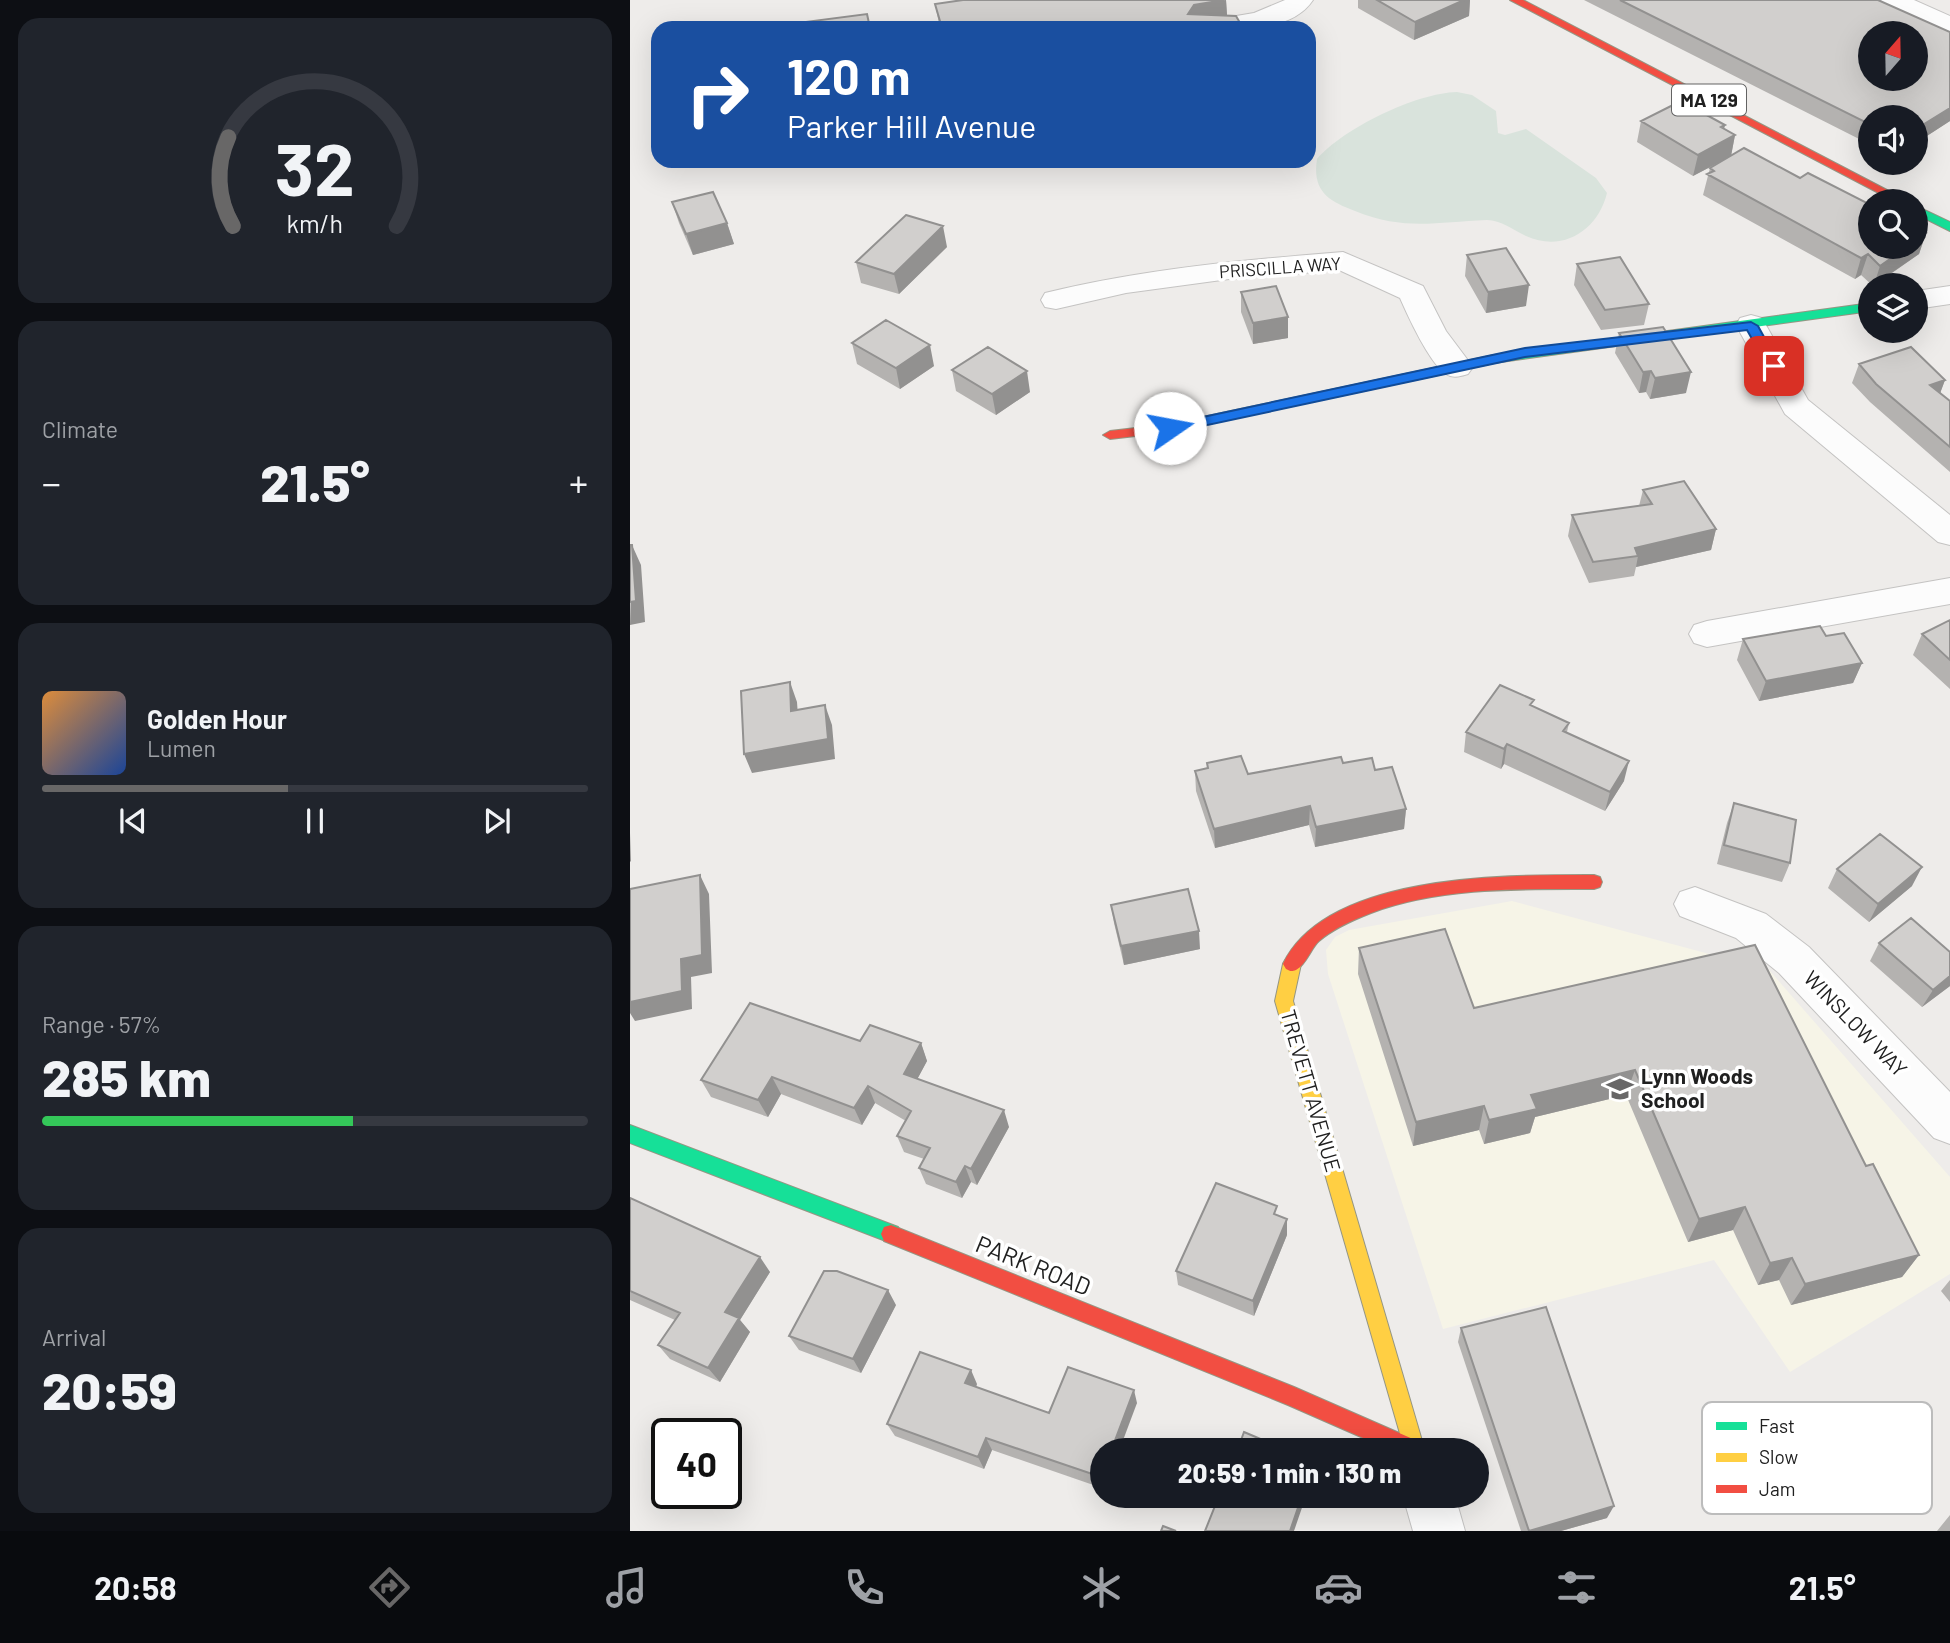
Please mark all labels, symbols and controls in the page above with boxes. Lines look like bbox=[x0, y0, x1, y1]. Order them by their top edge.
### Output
north arrow bbox=[1858, 21, 1928, 91]
map controls bbox=[1858, 21, 1928, 343]
text: 120 m bbox=[787, 46, 910, 105]
icon: right bbox=[672, 49, 763, 140]
road number: MA 129 bbox=[1672, 85, 1746, 116]
button: sound bbox=[1858, 105, 1928, 175]
text: Parker Hill Avenue bbox=[787, 106, 1036, 144]
text: 32 bbox=[275, 124, 355, 212]
button: search bbox=[1858, 189, 1928, 259]
text: km/h bbox=[287, 208, 343, 238]
street label: PRISCILLA WAY bbox=[1218, 252, 1342, 282]
button: layers bbox=[1858, 273, 1928, 343]
pin bbox=[1744, 336, 1804, 396]
icon: arrive bbox=[1755, 347, 1793, 385]
position arrow bbox=[1133, 391, 1207, 465]
text: Climate bbox=[42, 415, 118, 443]
text: 21.5° bbox=[260, 450, 370, 512]
text: − bbox=[42, 459, 61, 505]
text: + bbox=[569, 459, 588, 505]
text: Golden Hour bbox=[147, 703, 287, 734]
text: Lumen bbox=[147, 734, 216, 762]
icon: previous bbox=[114, 802, 152, 840]
icon: pause bbox=[296, 802, 334, 840]
icon: next bbox=[478, 802, 516, 840]
street label: WINSLOW WAY bbox=[1799, 965, 1913, 1081]
street label: TREVETT AVENUE bbox=[1276, 1007, 1347, 1175]
text: Range · 57% bbox=[42, 1010, 161, 1038]
text: 285 km bbox=[42, 1045, 211, 1107]
place label: Lynn Woods School bbox=[1641, 1063, 1753, 1112]
school or university icon: Lynn Woods School bbox=[1605, 1074, 1635, 1104]
street label: PARK ROAD bbox=[972, 1228, 1095, 1301]
text: Arrival bbox=[42, 1323, 106, 1351]
text: 20:59 bbox=[42, 1358, 177, 1420]
legend bbox=[1702, 1402, 1932, 1514]
text: Fast bbox=[1759, 1414, 1795, 1437]
speed limit sign: 40 bbox=[651, 1418, 742, 1509]
text: Slow bbox=[1759, 1445, 1798, 1468]
text: 20:59 · 1 min · 130 m bbox=[1178, 1457, 1401, 1488]
text: Jam bbox=[1759, 1477, 1795, 1500]
icon: directions bbox=[365, 1563, 414, 1612]
icon: music bbox=[602, 1563, 651, 1612]
icon: phone bbox=[840, 1563, 889, 1612]
icon: climate bbox=[1077, 1563, 1126, 1612]
icon: car bbox=[1314, 1563, 1363, 1612]
icon: filters bbox=[1552, 1563, 1601, 1612]
text: 20:58 bbox=[94, 1568, 177, 1606]
text: 21.5° bbox=[1789, 1568, 1856, 1606]

